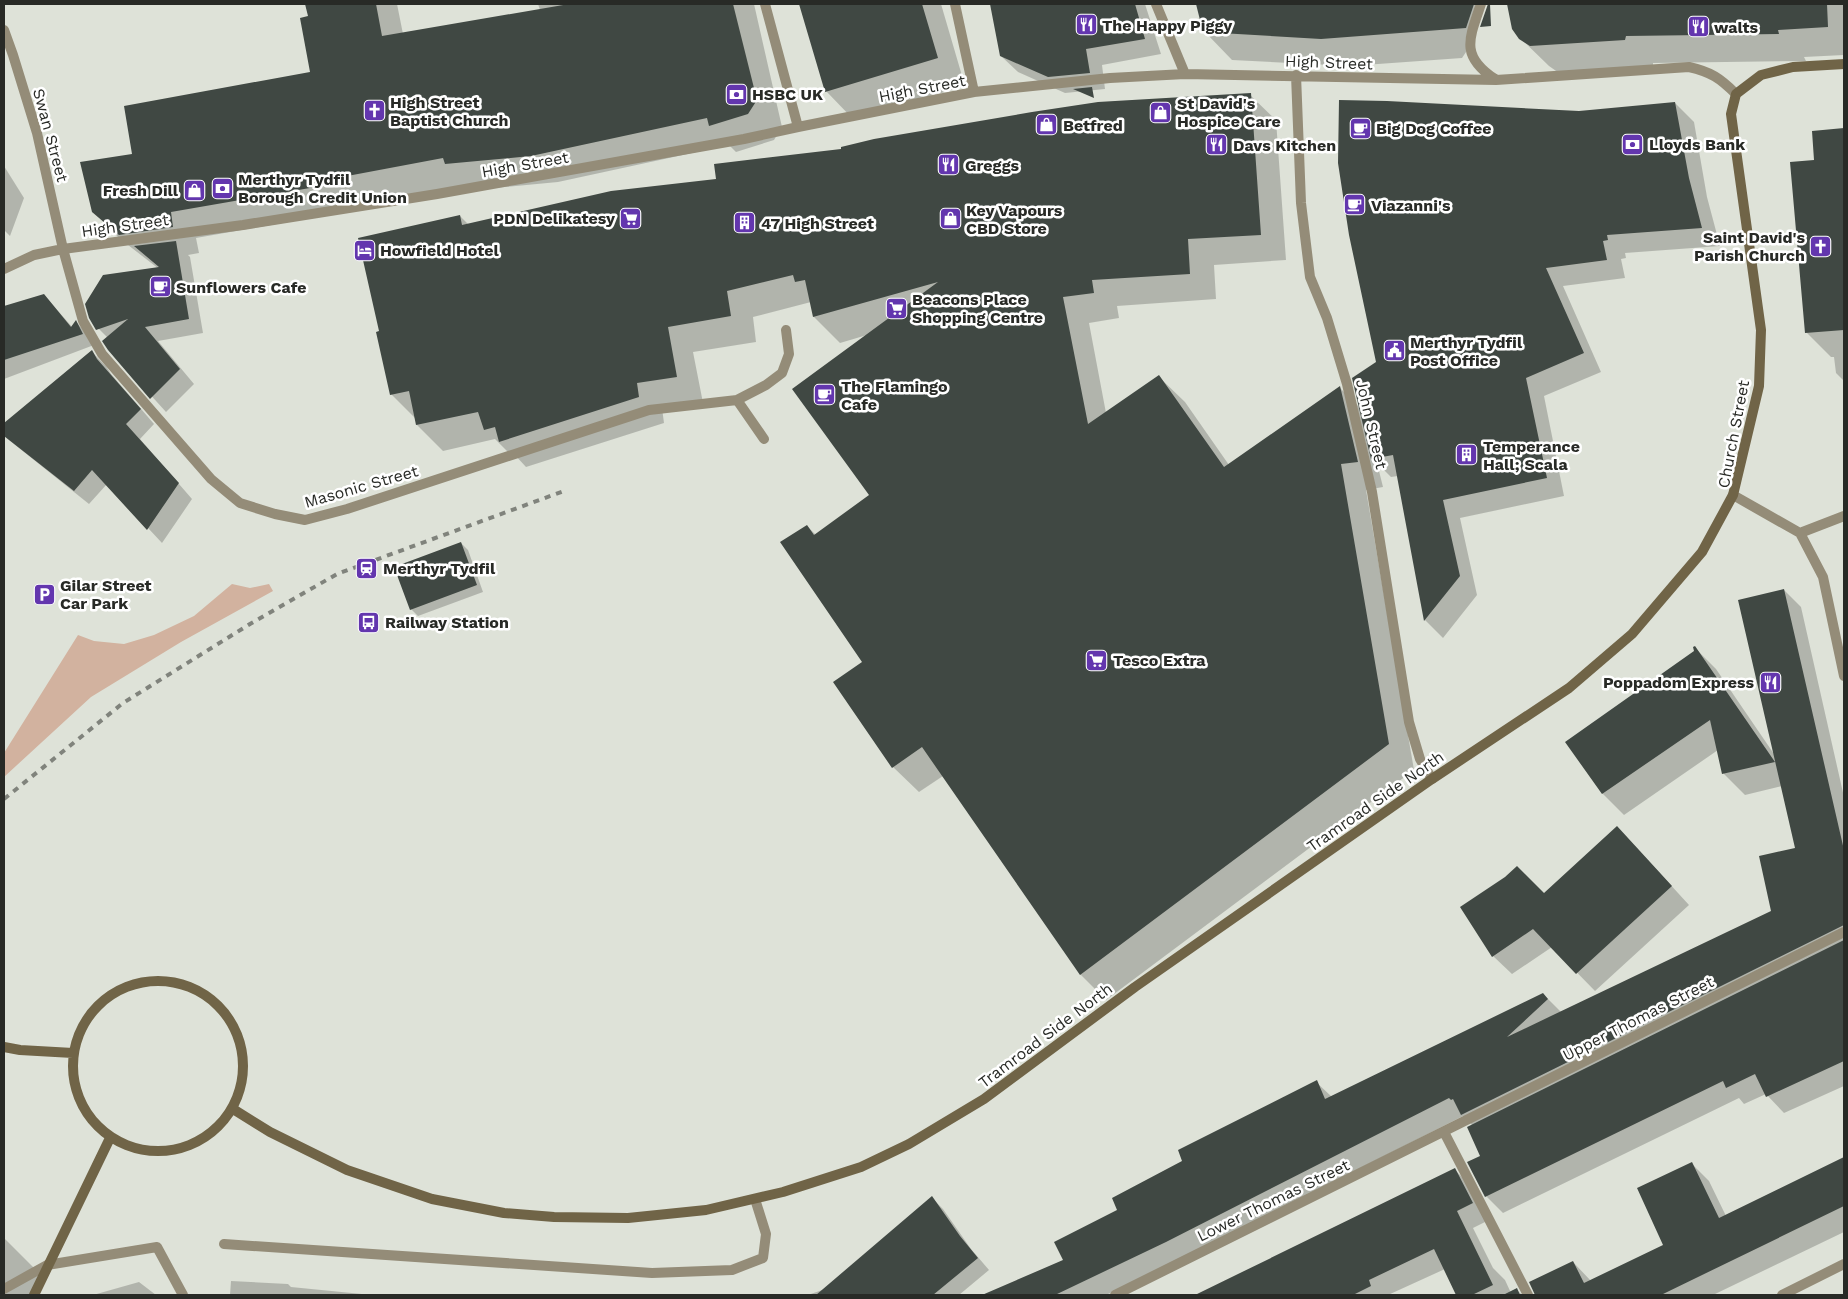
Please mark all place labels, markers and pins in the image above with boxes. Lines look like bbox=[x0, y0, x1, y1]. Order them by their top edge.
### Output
restaurant icon: The Happy Piggy bbox=[1074, 13, 1098, 37]
restaurant icon: walts bbox=[1686, 15, 1710, 39]
place label: The Happy Piggy bbox=[1102, 16, 1233, 35]
place label: walts bbox=[1714, 18, 1759, 37]
bank icon: HSBC UK bbox=[724, 82, 748, 106]
place label: HSBC UK bbox=[752, 85, 823, 104]
place label: High Street Baptist Church bbox=[390, 93, 508, 130]
place label: St David's Hospice Care bbox=[1177, 94, 1281, 131]
church icon: High Street Baptist Church bbox=[362, 99, 386, 123]
shop icon: St David's Hospice Care bbox=[1149, 100, 1173, 124]
shop icon: Betfred bbox=[1035, 113, 1059, 137]
place label: Betfred bbox=[1063, 116, 1123, 135]
cafe icon: Big Dog Coffee bbox=[1348, 116, 1372, 140]
place label: Big Dog Coffee bbox=[1376, 119, 1492, 138]
bank icon: Lloyds Bank bbox=[1621, 132, 1645, 156]
restaurant icon: Davs Kitchen bbox=[1205, 133, 1229, 157]
place label: Lloyds Bank bbox=[1649, 135, 1745, 154]
place label: Davs Kitchen bbox=[1233, 136, 1336, 155]
restaurant icon: Greggs bbox=[937, 153, 961, 177]
place label: Greggs bbox=[965, 156, 1020, 175]
place label: Merthyr Tydfil Borough Credit Union bbox=[238, 170, 407, 207]
bank icon: Merthyr Tydfil Borough Credit Union bbox=[210, 176, 234, 200]
shop icon: Fresh Dill bbox=[182, 178, 206, 202]
place label: Fresh Dill bbox=[103, 181, 179, 200]
cafe icon: Viazanni's bbox=[1343, 193, 1367, 217]
place label: Viazanni's bbox=[1371, 196, 1451, 215]
place label: Key Vapours CBD Store bbox=[966, 201, 1063, 238]
supermarket icon: PDN Delikatesy bbox=[619, 206, 643, 230]
shop icon: Key Vapours CBD Store bbox=[938, 207, 962, 231]
place label: PDN Delikatesy bbox=[493, 209, 616, 228]
building icon: 47 High Street bbox=[733, 211, 757, 235]
place label: 47 High Street bbox=[761, 214, 874, 233]
place label: Saint David's Parish Church bbox=[1694, 228, 1805, 265]
church icon: Saint David's Parish Church bbox=[1809, 234, 1833, 258]
hotel icon: Howfield Hotel bbox=[352, 238, 376, 262]
place label: Howfield Hotel bbox=[380, 241, 500, 260]
cafe icon: Sunflowers Cafe bbox=[148, 275, 172, 299]
place label: Sunflowers Cafe bbox=[176, 278, 307, 297]
place label: Beacons Place Shopping Centre bbox=[912, 290, 1043, 327]
supermarket icon: Beacons Place Shopping Centre bbox=[884, 296, 908, 320]
place label: Merthyr Tydfil Post Office bbox=[1410, 333, 1523, 370]
public building icon: Merthyr Tydfil Post Office bbox=[1382, 339, 1406, 363]
place label: The Flamingo Cafe bbox=[841, 377, 948, 414]
cafe icon: The Flamingo Cafe bbox=[813, 383, 837, 407]
place label: Temperance Hall; Scala bbox=[1483, 437, 1580, 474]
building icon: Temperance Hall; Scala bbox=[1455, 443, 1479, 467]
station icon: Merthyr Tydfil bbox=[355, 556, 379, 580]
place label: Merthyr Tydfil bbox=[383, 559, 496, 578]
place label: Gilar Street Car Park bbox=[60, 576, 152, 613]
parking icon: Gilar Street Car Park bbox=[32, 582, 56, 606]
bus stop icon: Railway Station bbox=[357, 610, 381, 634]
place label: Railway Station bbox=[385, 613, 509, 632]
supermarket icon: Tesco Extra bbox=[1085, 648, 1109, 672]
place label: Tesco Extra bbox=[1113, 651, 1206, 670]
restaurant icon: Poppadom Express bbox=[1758, 670, 1782, 694]
place label: Poppadom Express bbox=[1603, 673, 1754, 692]

